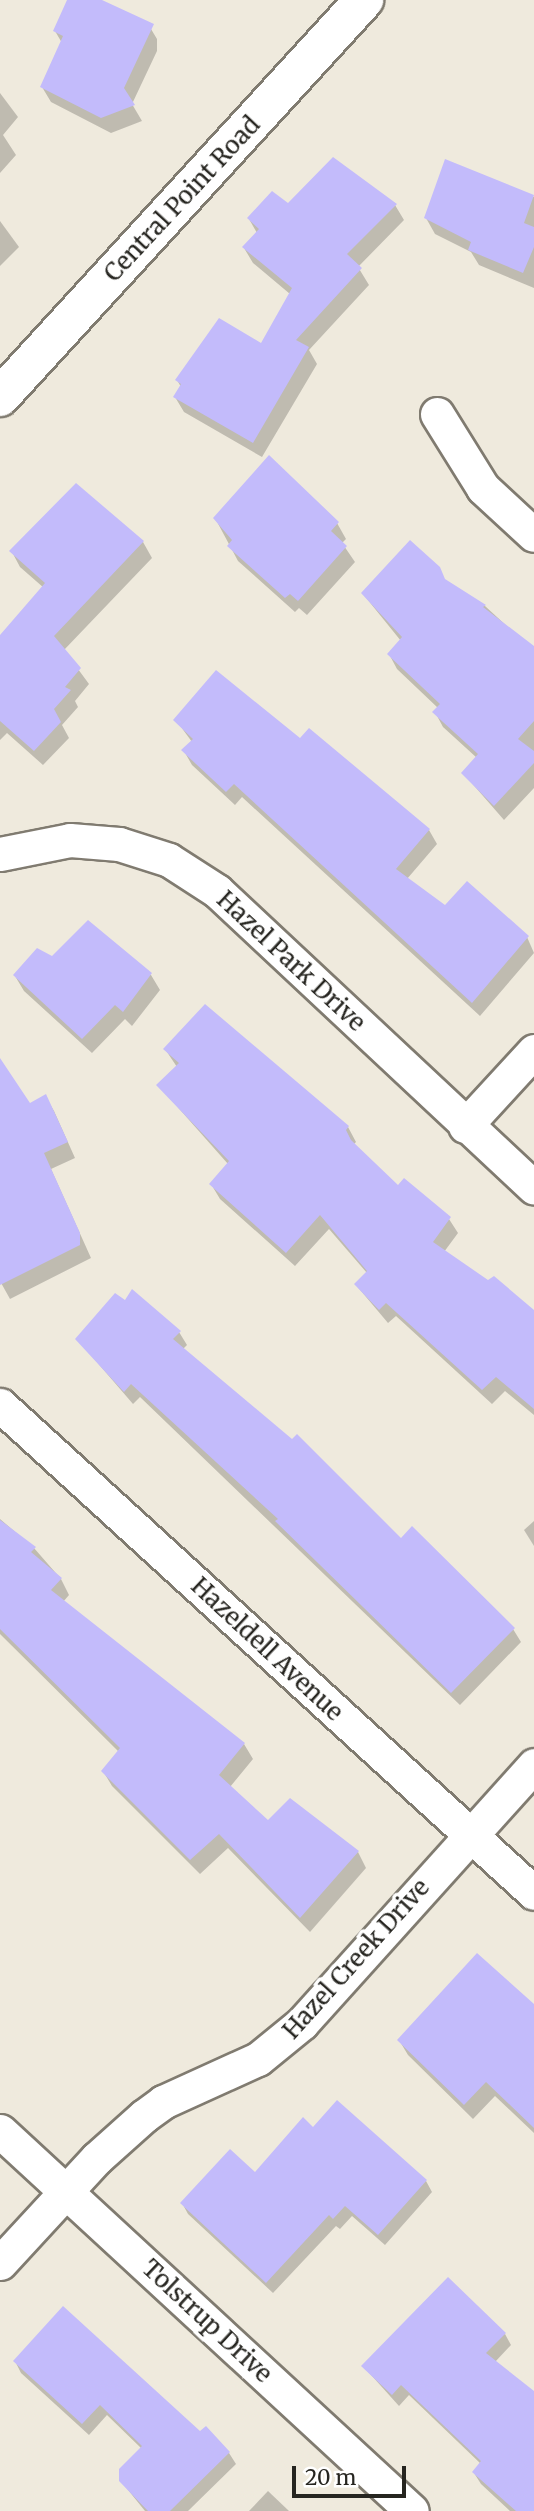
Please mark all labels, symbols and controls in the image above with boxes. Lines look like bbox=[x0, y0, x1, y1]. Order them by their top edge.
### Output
street label: Central Point Road bbox=[98, 111, 266, 287]
street label: Hazel Park Drive bbox=[211, 885, 371, 1037]
street label: Hazeldell Avenue bbox=[185, 1571, 349, 1727]
street label: Hazel Creek Drive bbox=[277, 1873, 435, 2045]
street label: Tolstrup Drive bbox=[136, 2254, 278, 2388]
scale bar bbox=[296, 2452, 410, 2496]
text: 20 m bbox=[305, 2464, 356, 2491]

